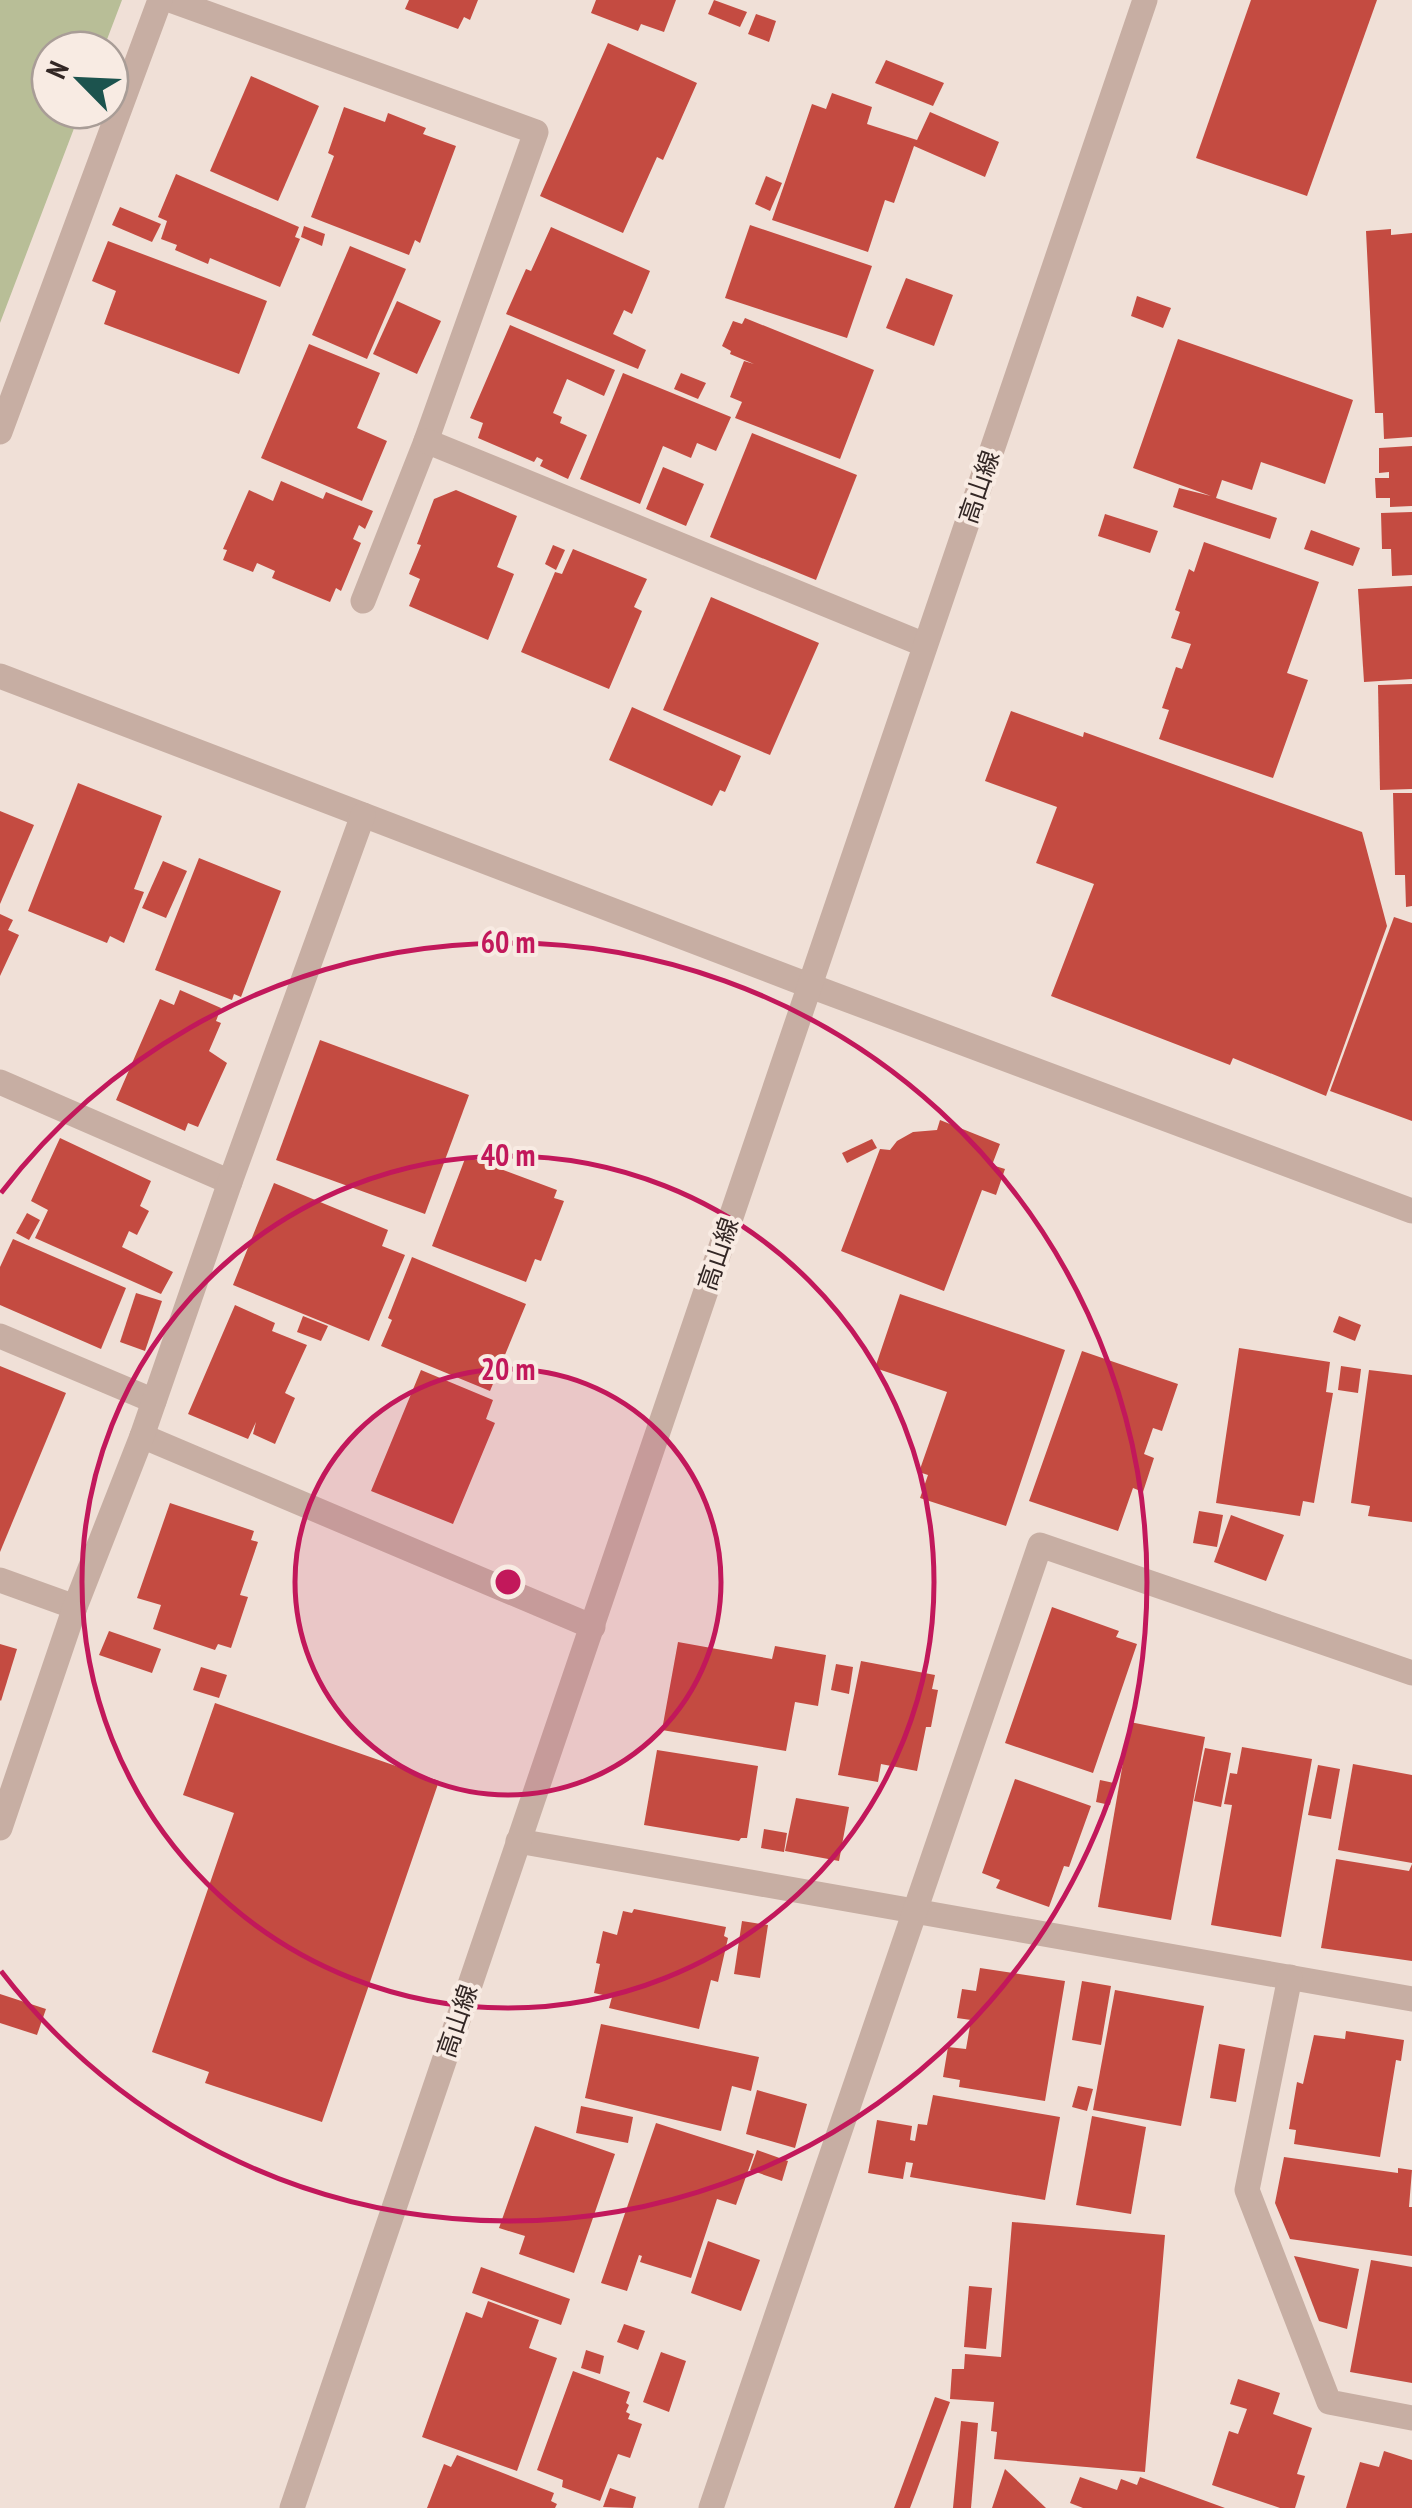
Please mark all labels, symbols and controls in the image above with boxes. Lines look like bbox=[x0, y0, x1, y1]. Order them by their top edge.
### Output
north arrow bbox=[30, 30, 130, 130]
text: N bbox=[37, 55, 77, 84]
street label: 高山線 bbox=[952, 446, 1006, 528]
text: 60 m bbox=[481, 922, 535, 961]
text: 40 m bbox=[481, 1135, 535, 1174]
street label: 高山線 bbox=[691, 1213, 745, 1295]
text: 20 m bbox=[481, 1349, 535, 1388]
centre of rings bbox=[490, 1564, 526, 1600]
street label: 高山線 bbox=[430, 1980, 484, 2062]

